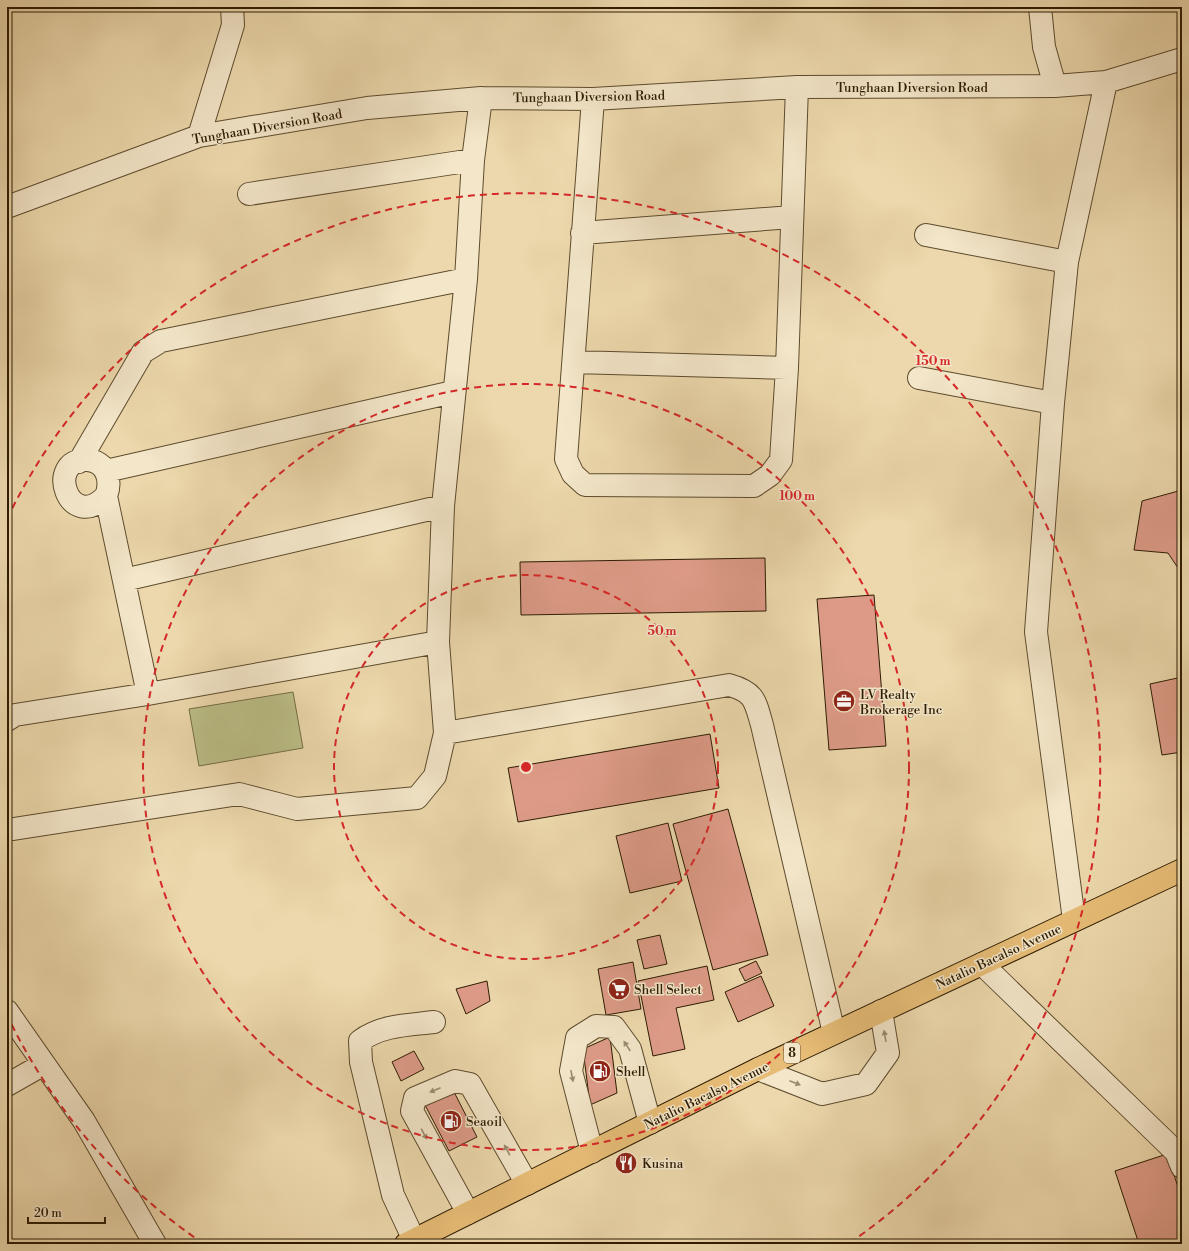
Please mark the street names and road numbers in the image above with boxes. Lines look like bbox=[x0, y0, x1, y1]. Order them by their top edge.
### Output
street label: Tunghaan Diversion Road bbox=[836, 80, 989, 96]
street label: Tunghaan Diversion Road bbox=[513, 88, 666, 106]
street label: Tunghaan Diversion Road bbox=[191, 106, 344, 148]
street label: Natalio Bacalso Avenue bbox=[933, 921, 1064, 993]
road number: 8 bbox=[784, 1043, 800, 1063]
street label: Natalio Bacalso Avenue bbox=[641, 1059, 772, 1133]

